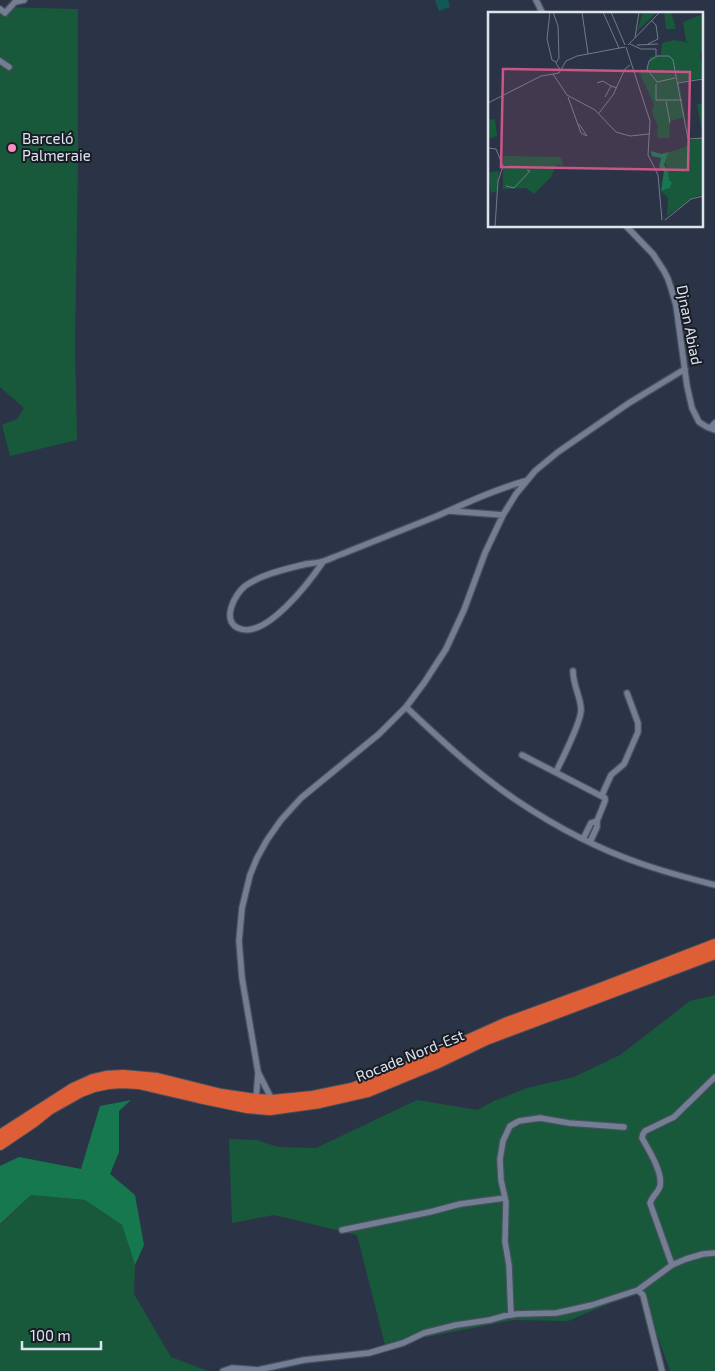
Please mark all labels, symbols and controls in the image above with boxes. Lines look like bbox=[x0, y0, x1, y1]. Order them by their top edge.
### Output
inset map bbox=[488, 12, 702, 228]
place label: Barceló Palmeraie bbox=[22, 129, 91, 164]
marker: Barceló Palmeraie bbox=[6, 142, 18, 154]
street label: Djnan Abiad bbox=[672, 283, 707, 366]
street label: Rocade Nord-Est bbox=[353, 1025, 467, 1085]
scale bar bbox=[22, 1318, 101, 1350]
text: 100 m bbox=[30, 1326, 71, 1344]

